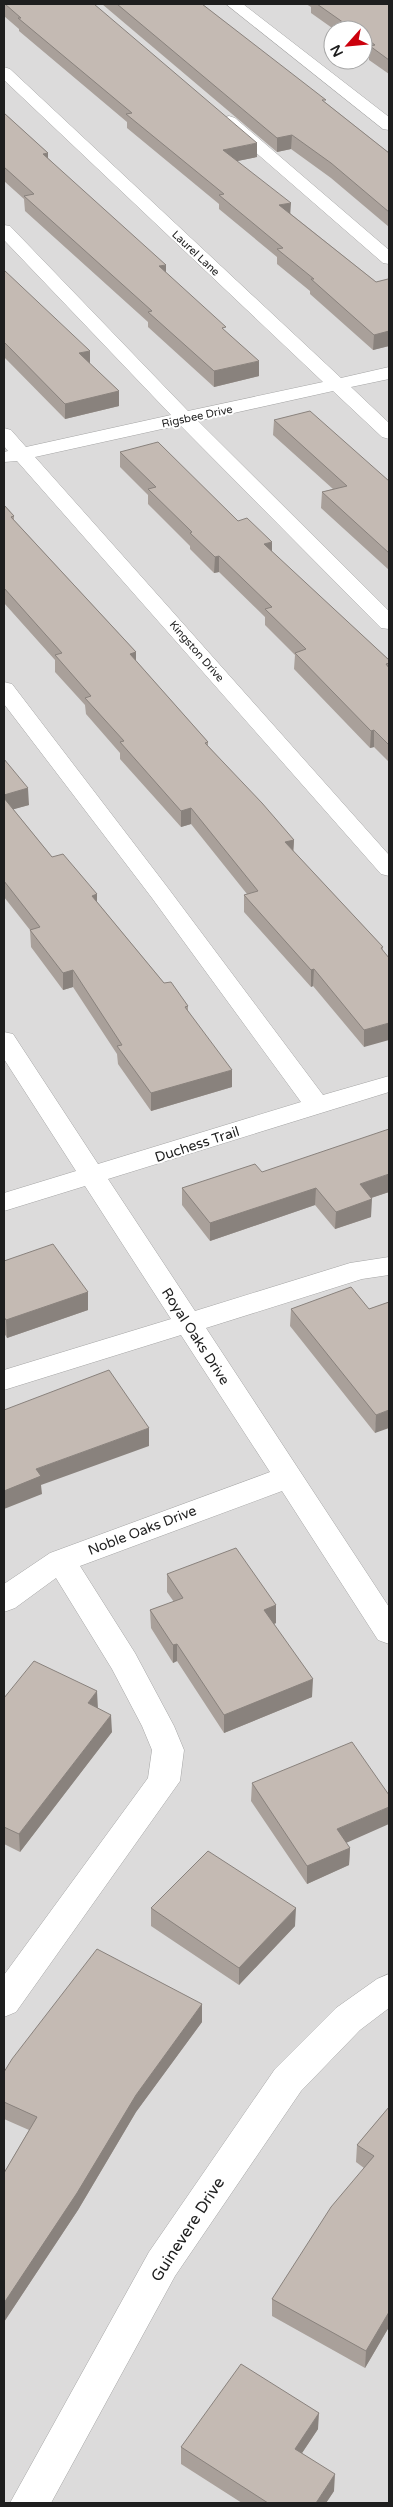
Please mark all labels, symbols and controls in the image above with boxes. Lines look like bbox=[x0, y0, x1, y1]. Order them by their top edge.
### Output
north arrow bbox=[323, 20, 373, 70]
text: N bbox=[327, 42, 347, 60]
street label: Laurel Lane bbox=[169, 228, 222, 279]
street label: Rigsbee Drive bbox=[160, 403, 234, 430]
street label: Kingston Drive bbox=[167, 618, 227, 684]
street label: Duchess Trail bbox=[153, 1123, 242, 1166]
street label: Royal Oaks Drive bbox=[158, 1285, 233, 1388]
street label: Noble Oaks Drive bbox=[85, 1502, 199, 1559]
street label: Guinevere Drive bbox=[147, 2174, 229, 2286]

